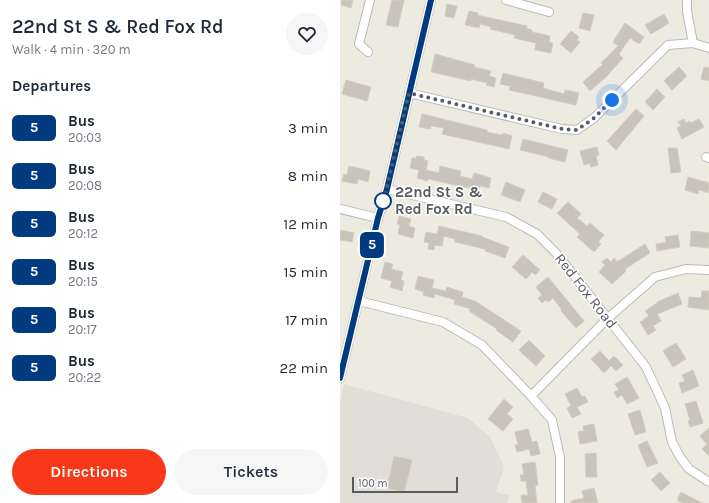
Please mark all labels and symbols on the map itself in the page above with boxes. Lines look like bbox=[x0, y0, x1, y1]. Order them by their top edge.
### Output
your location bbox=[602, 90, 622, 110]
place label: 22nd St S & Red Fox Rd bbox=[395, 183, 483, 218]
marker: 22nd St S & Red Fox Rd bbox=[374, 192, 392, 210]
line badge: 5 bbox=[359, 232, 385, 258]
street label: Red Fox Road bbox=[551, 250, 621, 332]
scale bar bbox=[352, 475, 458, 494]

